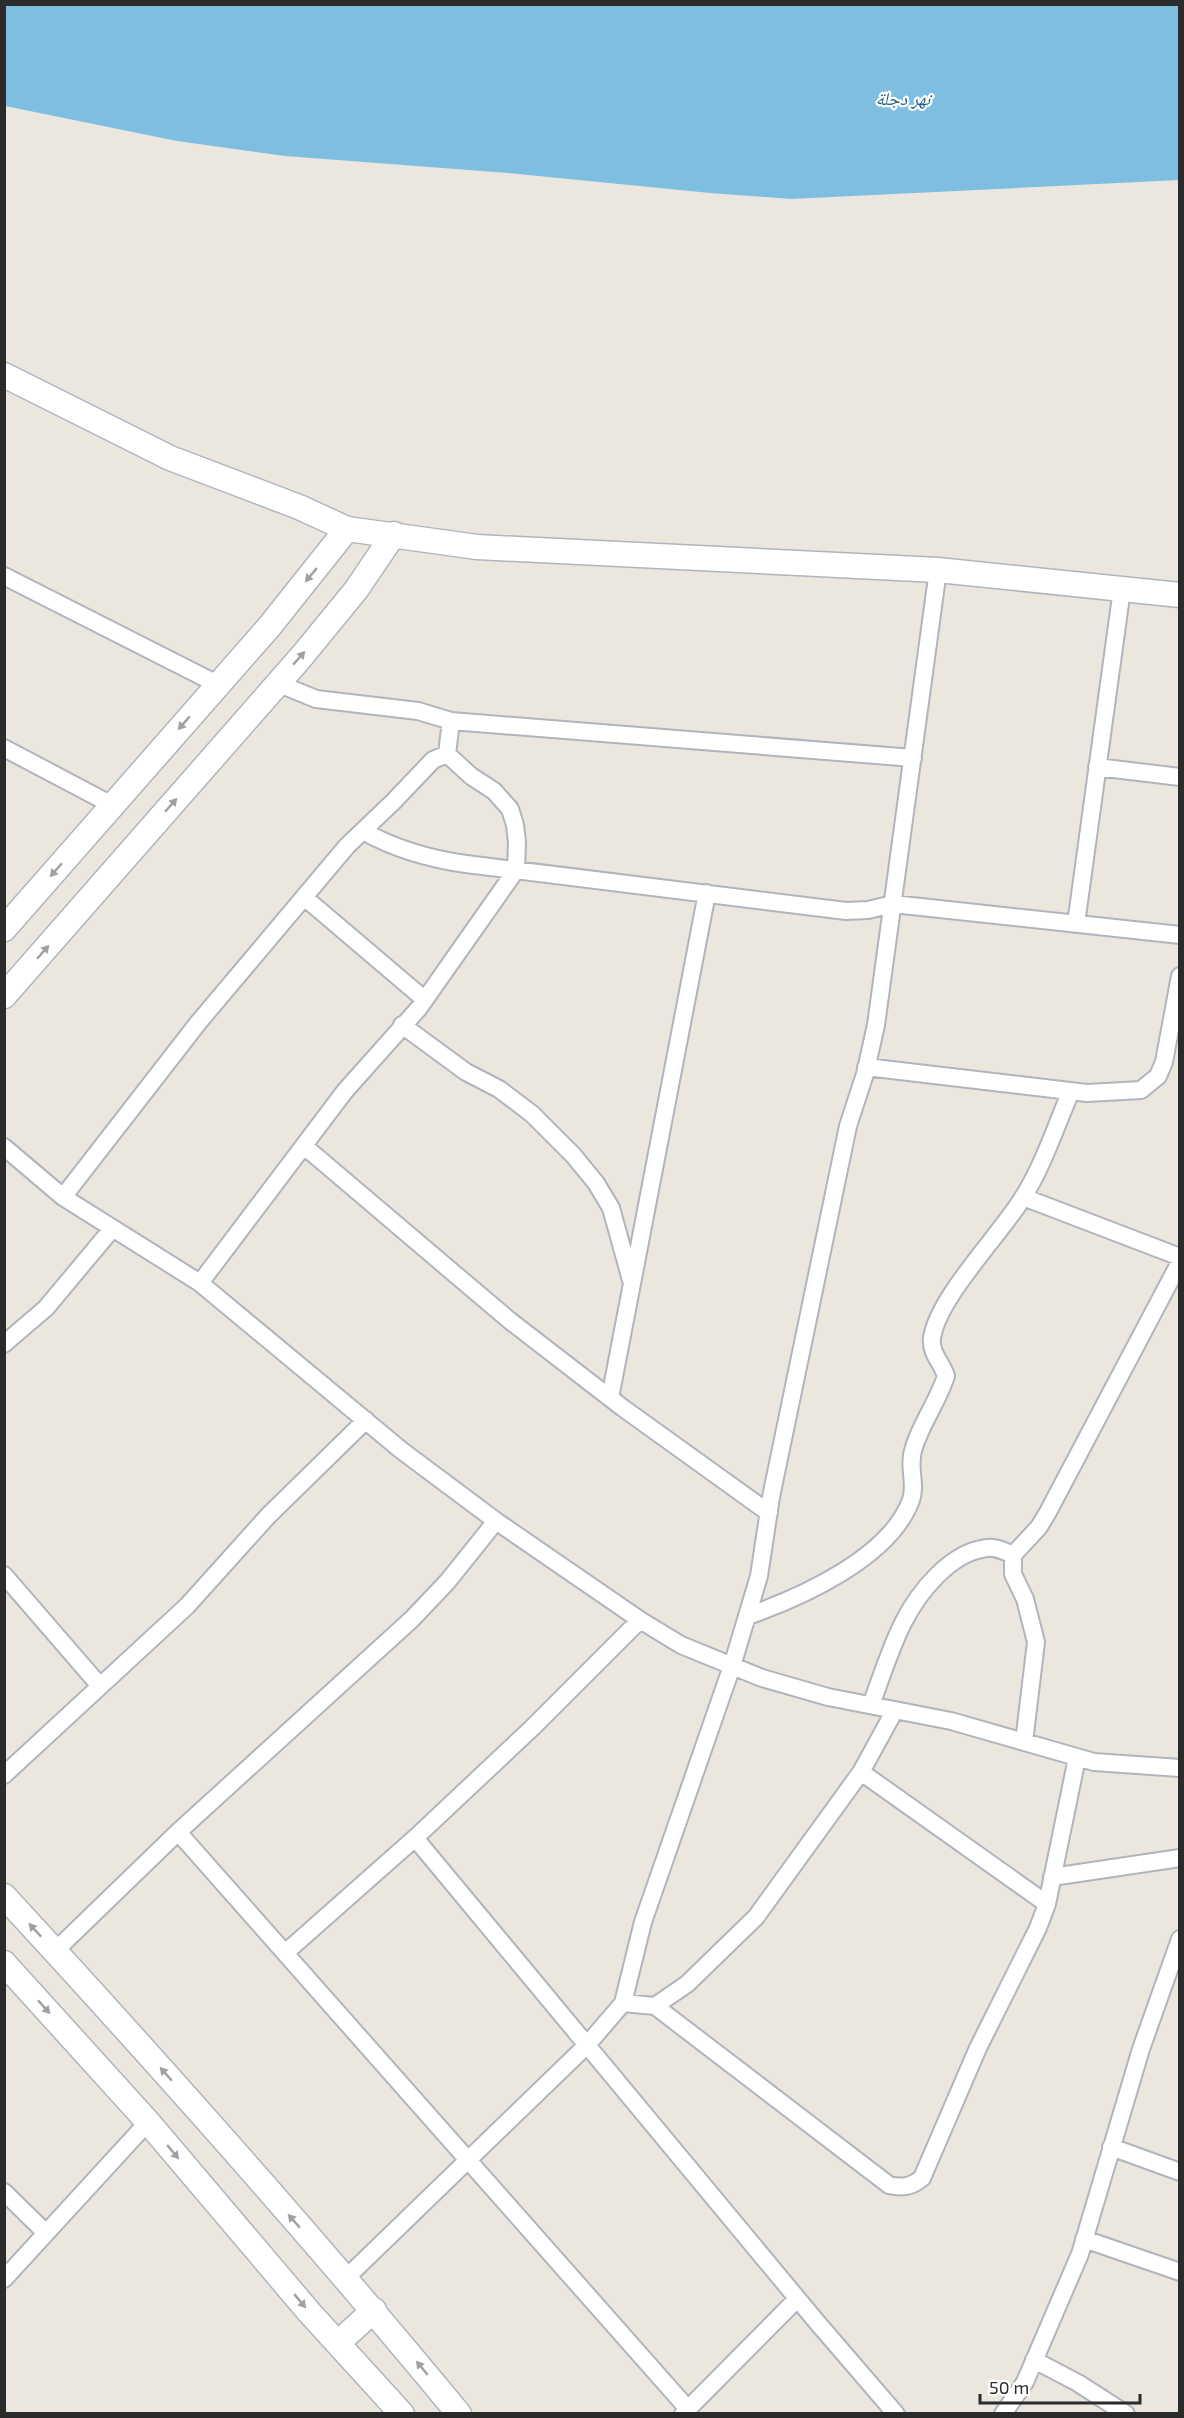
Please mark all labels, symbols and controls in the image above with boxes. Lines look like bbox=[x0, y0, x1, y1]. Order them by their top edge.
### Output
water label: نهر دجلة bbox=[876, 87, 933, 109]
one-way arrow bbox=[305, 567, 318, 583]
one-way arrow bbox=[292, 651, 305, 666]
one-way arrow bbox=[177, 715, 191, 730]
one-way arrow bbox=[164, 798, 177, 813]
one-way arrow bbox=[50, 862, 63, 877]
one-way arrow bbox=[36, 945, 49, 960]
one-way arrow bbox=[28, 1922, 42, 1937]
one-way arrow bbox=[37, 1999, 50, 2014]
one-way arrow bbox=[159, 2067, 173, 2082]
one-way arrow bbox=[167, 2144, 180, 2160]
one-way arrow bbox=[288, 2214, 301, 2229]
one-way arrow bbox=[293, 2293, 306, 2308]
one-way arrow bbox=[416, 2361, 429, 2376]
scale bar bbox=[980, 2367, 1140, 2405]
text: 50 m bbox=[989, 2376, 1029, 2398]

